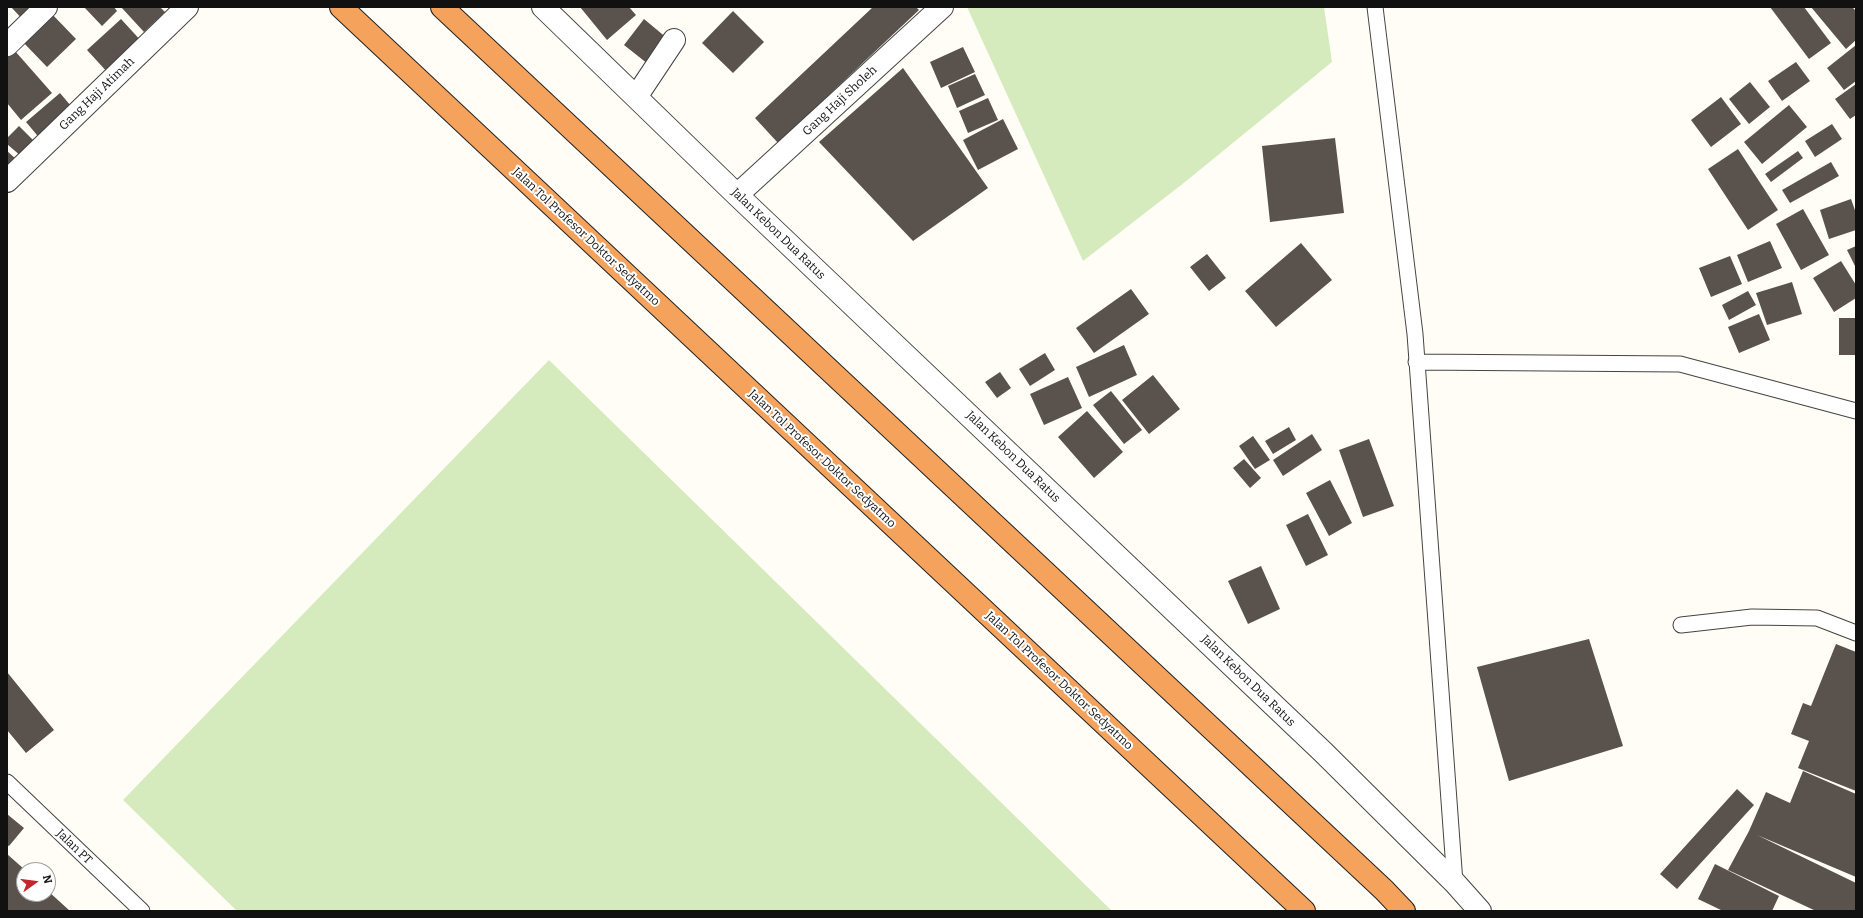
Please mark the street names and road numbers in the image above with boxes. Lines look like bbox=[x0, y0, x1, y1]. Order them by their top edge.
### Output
street label: Gang Haji Atimah bbox=[57, 55, 137, 133]
street label: Gang Haji Sholeh bbox=[800, 63, 880, 139]
street label: Jalan Tol Profesor Doktor Sedyatmo bbox=[509, 165, 663, 309]
street label: Jalan Kebon Dua Ratus bbox=[728, 185, 828, 283]
street label: Jalan Tol Profesor Doktor Sedyatmo bbox=[745, 387, 899, 531]
street label: Jalan Kebon Dua Ratus bbox=[963, 408, 1063, 506]
street label: Jalan Tol Profesor Doktor Sedyatmo bbox=[982, 609, 1136, 753]
street label: Jalan Kebon Dua Ratus bbox=[1198, 632, 1298, 730]
street label: Jalan PT bbox=[53, 827, 95, 867]

